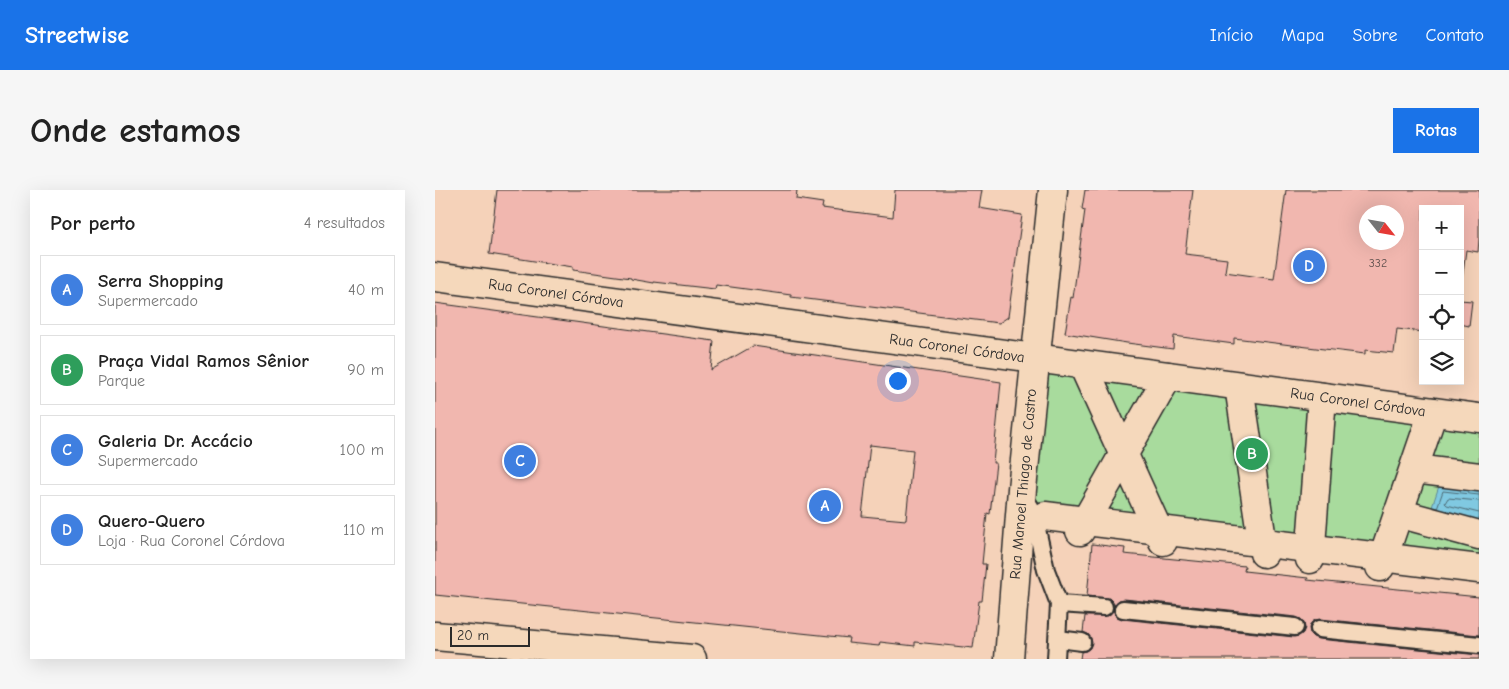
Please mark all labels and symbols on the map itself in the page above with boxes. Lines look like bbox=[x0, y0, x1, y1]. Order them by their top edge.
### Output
north arrow bbox=[1359, 205, 1404, 250]
pin: D bbox=[1293, 247, 1325, 285]
house number: 332 bbox=[1369, 256, 1387, 270]
street label: Rua Coronel Córdova bbox=[487, 275, 625, 311]
street label: Rua Coronel Córdova bbox=[888, 330, 1026, 366]
your location bbox=[885, 368, 911, 394]
street label: Rua Coronel Córdova bbox=[1289, 384, 1427, 420]
street label: Rua Manoel Thiago de Castro bbox=[1006, 388, 1040, 580]
pin: B bbox=[1236, 435, 1268, 473]
pin: C bbox=[504, 442, 536, 480]
pin: A bbox=[809, 487, 841, 525]
scale bar bbox=[450, 624, 530, 647]

